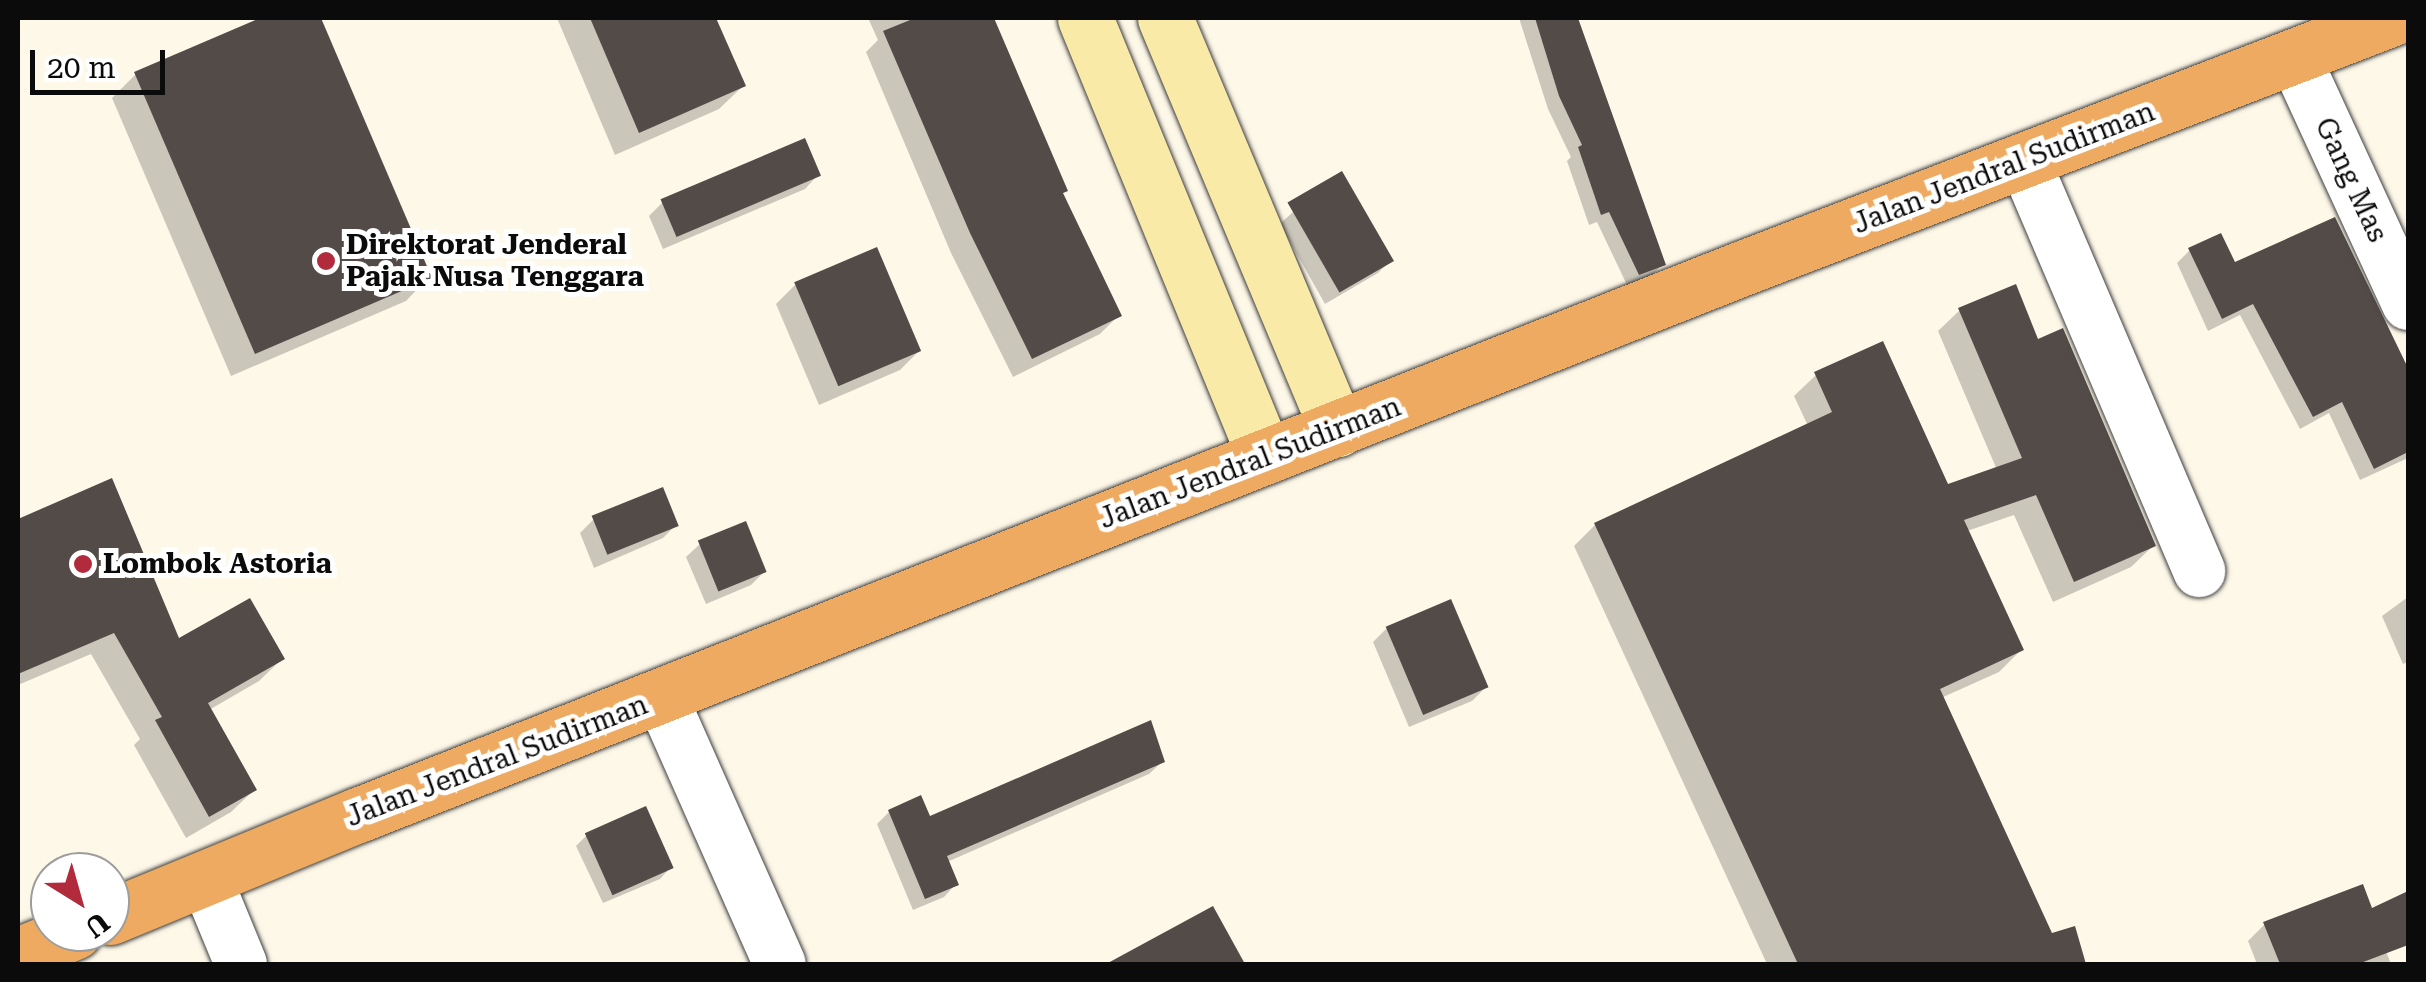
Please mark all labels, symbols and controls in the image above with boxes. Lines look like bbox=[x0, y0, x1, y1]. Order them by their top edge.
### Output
scale bar bbox=[35, 30, 170, 92]
text: 20 m bbox=[47, 50, 116, 85]
street label: Jalan Jendral Sudirman bbox=[1848, 95, 2160, 241]
street label: Gang Mas bbox=[2308, 112, 2394, 248]
place label: Direktorat Jenderal Pajak Nusa Tenggara bbox=[346, 228, 644, 294]
marker: Direktorat Jenderal Pajak Nusa Tenggara bbox=[315, 250, 337, 272]
street label: Jalan Jendral Sudirman bbox=[1094, 390, 1406, 536]
place label: Lombok Astoria bbox=[103, 547, 332, 581]
marker: Lombok Astoria bbox=[72, 553, 94, 575]
street label: Jalan Jendral Sudirman bbox=[341, 688, 653, 834]
north arrow bbox=[30, 852, 130, 952]
text: U bbox=[79, 905, 116, 944]

